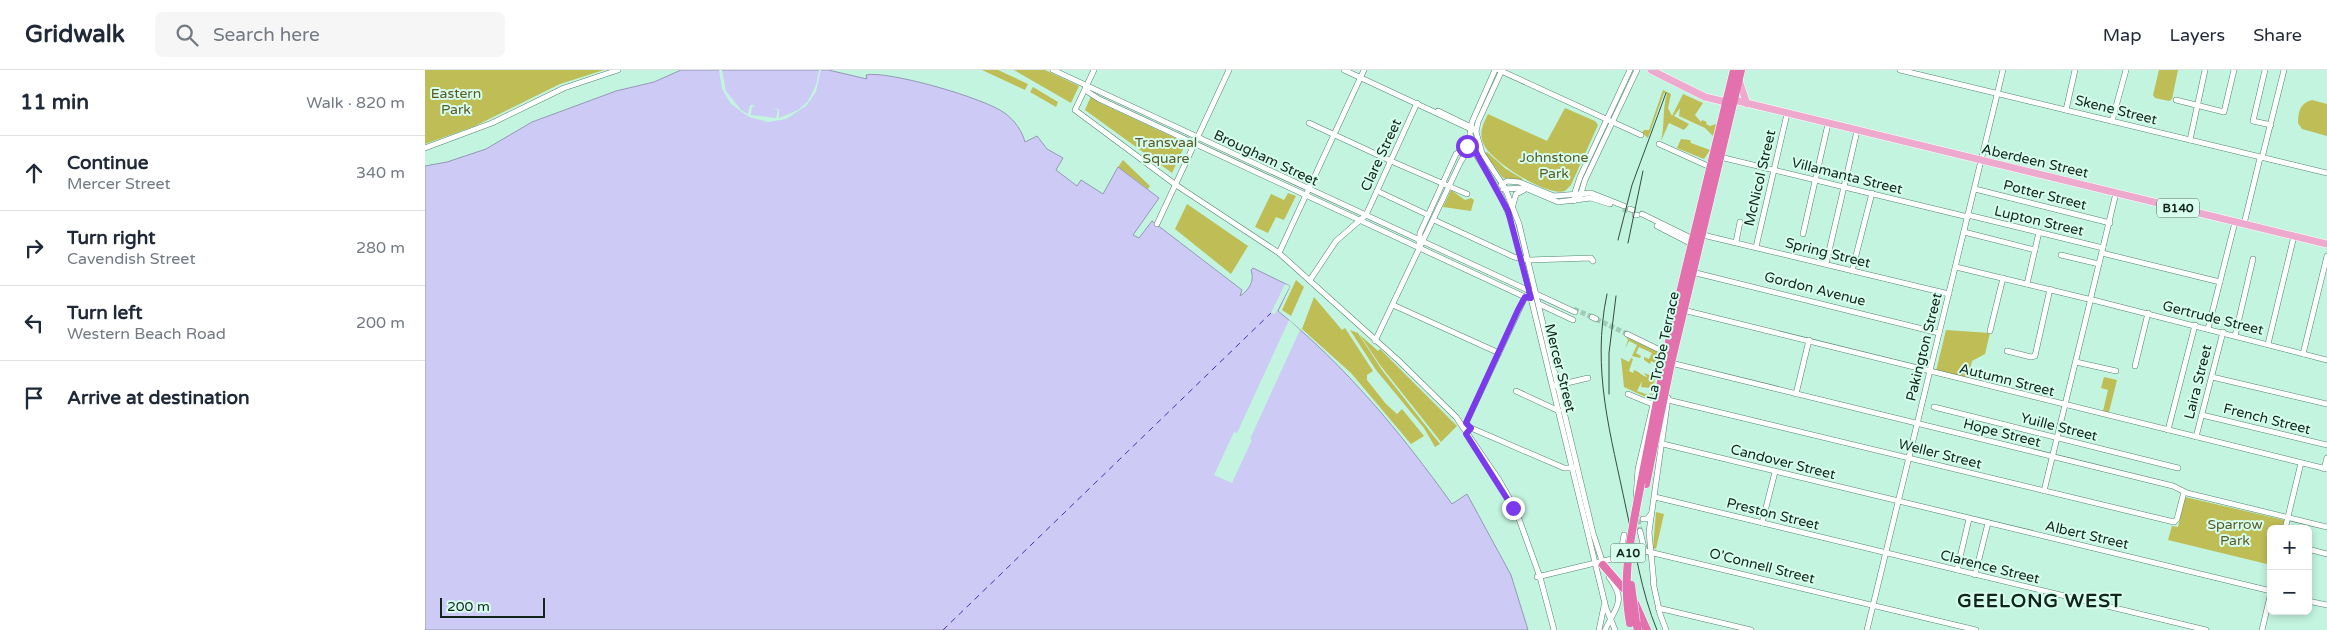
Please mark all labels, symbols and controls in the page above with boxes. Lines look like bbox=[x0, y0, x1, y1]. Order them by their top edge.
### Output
search box bbox=[155, 12, 505, 57]
text: Gridwalk bbox=[25, 20, 125, 49]
icon: search bbox=[173, 21, 201, 49]
text: Search here bbox=[213, 24, 320, 46]
text: Map bbox=[2103, 24, 2142, 46]
text: Layers bbox=[2170, 24, 2225, 46]
text: Share bbox=[2253, 24, 2302, 46]
park label: Eastern Park bbox=[431, 85, 481, 118]
text: 11 min bbox=[20, 90, 89, 115]
street label: Skene Street bbox=[2073, 92, 2159, 129]
text: Walk · 820 m bbox=[306, 93, 405, 113]
street label: Clare Street bbox=[1357, 116, 1405, 194]
street label: Brougham Street bbox=[1211, 126, 1322, 190]
street label: McNicol Street bbox=[1741, 127, 1779, 228]
park label: Transvaal Square bbox=[1135, 134, 1197, 167]
route start bbox=[1456, 135, 1479, 158]
street label: Aberdeen Street bbox=[1980, 140, 2091, 182]
park label: Johnstone Park bbox=[1520, 149, 1589, 182]
text: Continue bbox=[67, 152, 149, 174]
street label: Villamanta Street bbox=[1790, 154, 1905, 198]
icon: ahead bbox=[20, 159, 48, 187]
text: 340 m bbox=[356, 163, 405, 183]
text: Mercer Street bbox=[67, 174, 171, 194]
street label: Potter Street bbox=[2002, 176, 2089, 214]
road number: B140 bbox=[2157, 198, 2199, 218]
street label: Lupton Street bbox=[1993, 202, 2086, 240]
text: Turn right bbox=[67, 227, 155, 249]
icon: right bbox=[20, 234, 48, 262]
street label: Spring Street bbox=[1784, 234, 1873, 272]
text: 280 m bbox=[356, 238, 405, 258]
text: Cavendish Street bbox=[67, 249, 196, 269]
street label: Gordon Avenue bbox=[1763, 268, 1868, 310]
street label: La Trobe Terrace bbox=[1643, 290, 1683, 402]
street label: Pakington Street bbox=[1902, 290, 1946, 403]
street label: Gertrude Street bbox=[2161, 297, 2266, 339]
text: Turn left bbox=[67, 302, 143, 324]
icon: left bbox=[20, 309, 48, 337]
text: 200 m bbox=[356, 313, 405, 333]
street label: Mercer Street bbox=[1541, 322, 1579, 415]
text: Western Beach Road bbox=[67, 324, 226, 344]
street label: Laira Street bbox=[2181, 342, 2216, 421]
street label: Autumn Street bbox=[1958, 360, 2057, 400]
icon: arrive bbox=[20, 384, 48, 412]
text: Arrive at destination bbox=[67, 387, 250, 409]
street label: French Street bbox=[2222, 400, 2313, 438]
street label: Yuille Street bbox=[2019, 409, 2100, 445]
street label: Hope Street bbox=[1961, 415, 2043, 451]
street label: Weller Street bbox=[1897, 435, 1984, 473]
street label: Candover Street bbox=[1729, 441, 1838, 483]
street label: Preston Street bbox=[1725, 494, 1822, 534]
route end bbox=[1502, 497, 1525, 520]
park label: Sparrow Park bbox=[2207, 516, 2263, 549]
street label: Albert Street bbox=[2044, 517, 2131, 553]
map controls bbox=[2267, 525, 2312, 615]
button: + bbox=[2267, 525, 2312, 570]
road number: A10 bbox=[1611, 543, 1645, 562]
street label: O'Connell Street bbox=[1708, 545, 1817, 587]
street label: Clarence Street bbox=[1939, 546, 2042, 588]
button: − bbox=[2267, 570, 2312, 615]
district label: GEELONG WEST bbox=[1957, 590, 2123, 612]
scale bar bbox=[440, 595, 545, 618]
text: 200 m bbox=[447, 598, 490, 615]

